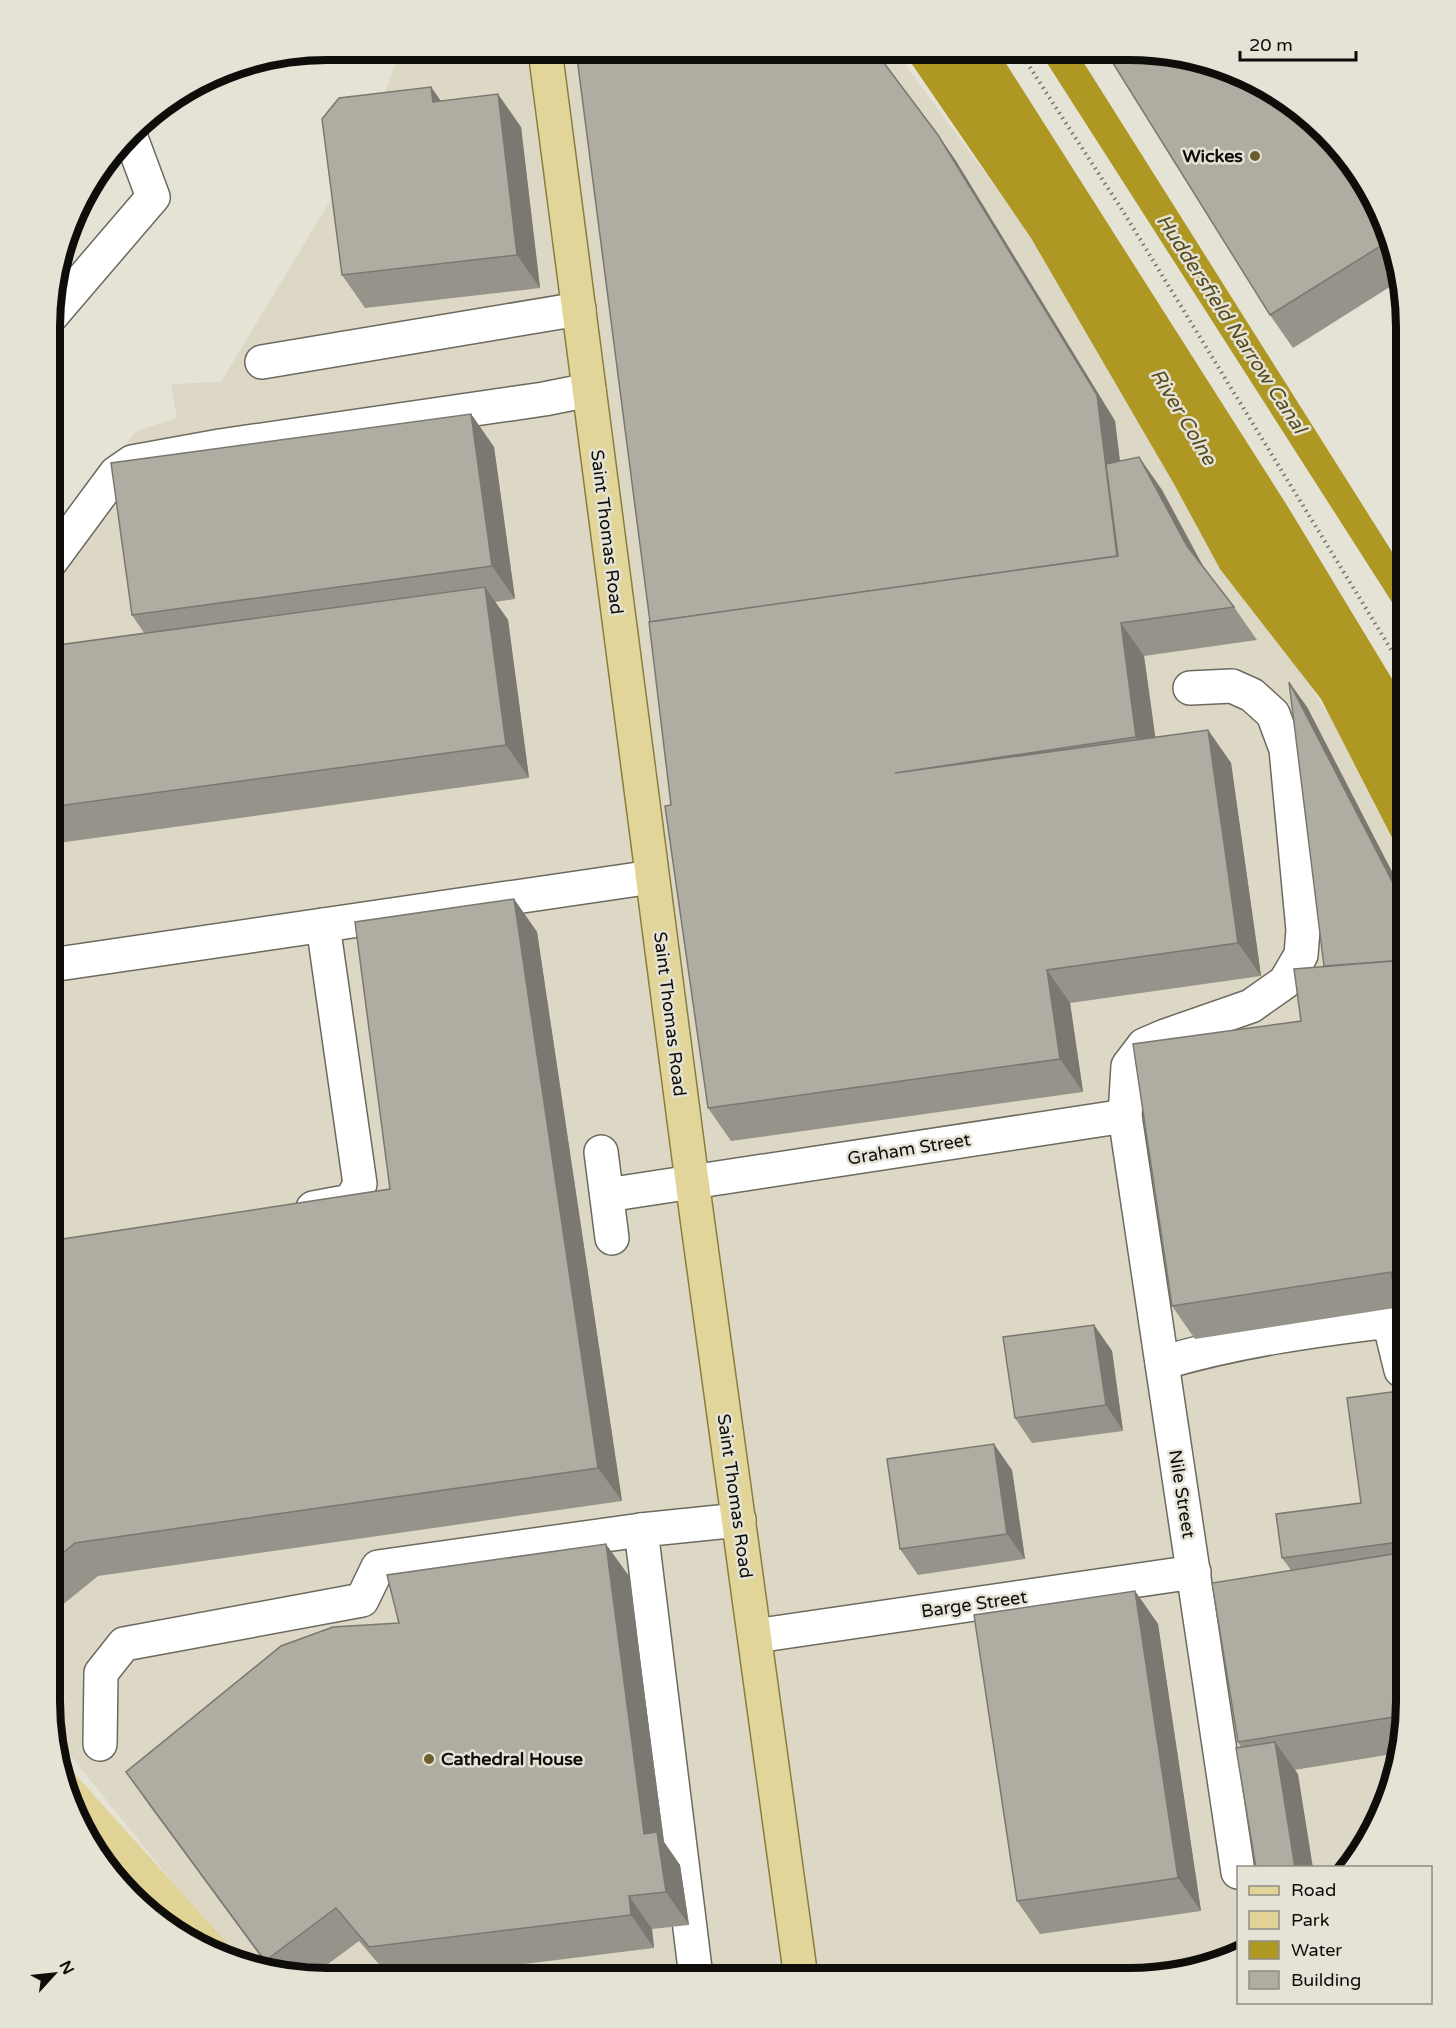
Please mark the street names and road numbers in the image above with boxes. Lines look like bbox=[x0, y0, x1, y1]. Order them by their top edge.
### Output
street label: Saint Thomas Road bbox=[586, 448, 628, 616]
street label: Saint Thomas Road bbox=[649, 930, 691, 1098]
street label: Graham Street bbox=[846, 1128, 972, 1170]
street label: Saint Thomas Road bbox=[713, 1412, 757, 1580]
street label: Nile Street bbox=[1164, 1448, 1200, 1540]
street label: Barge Street bbox=[920, 1586, 1029, 1622]

